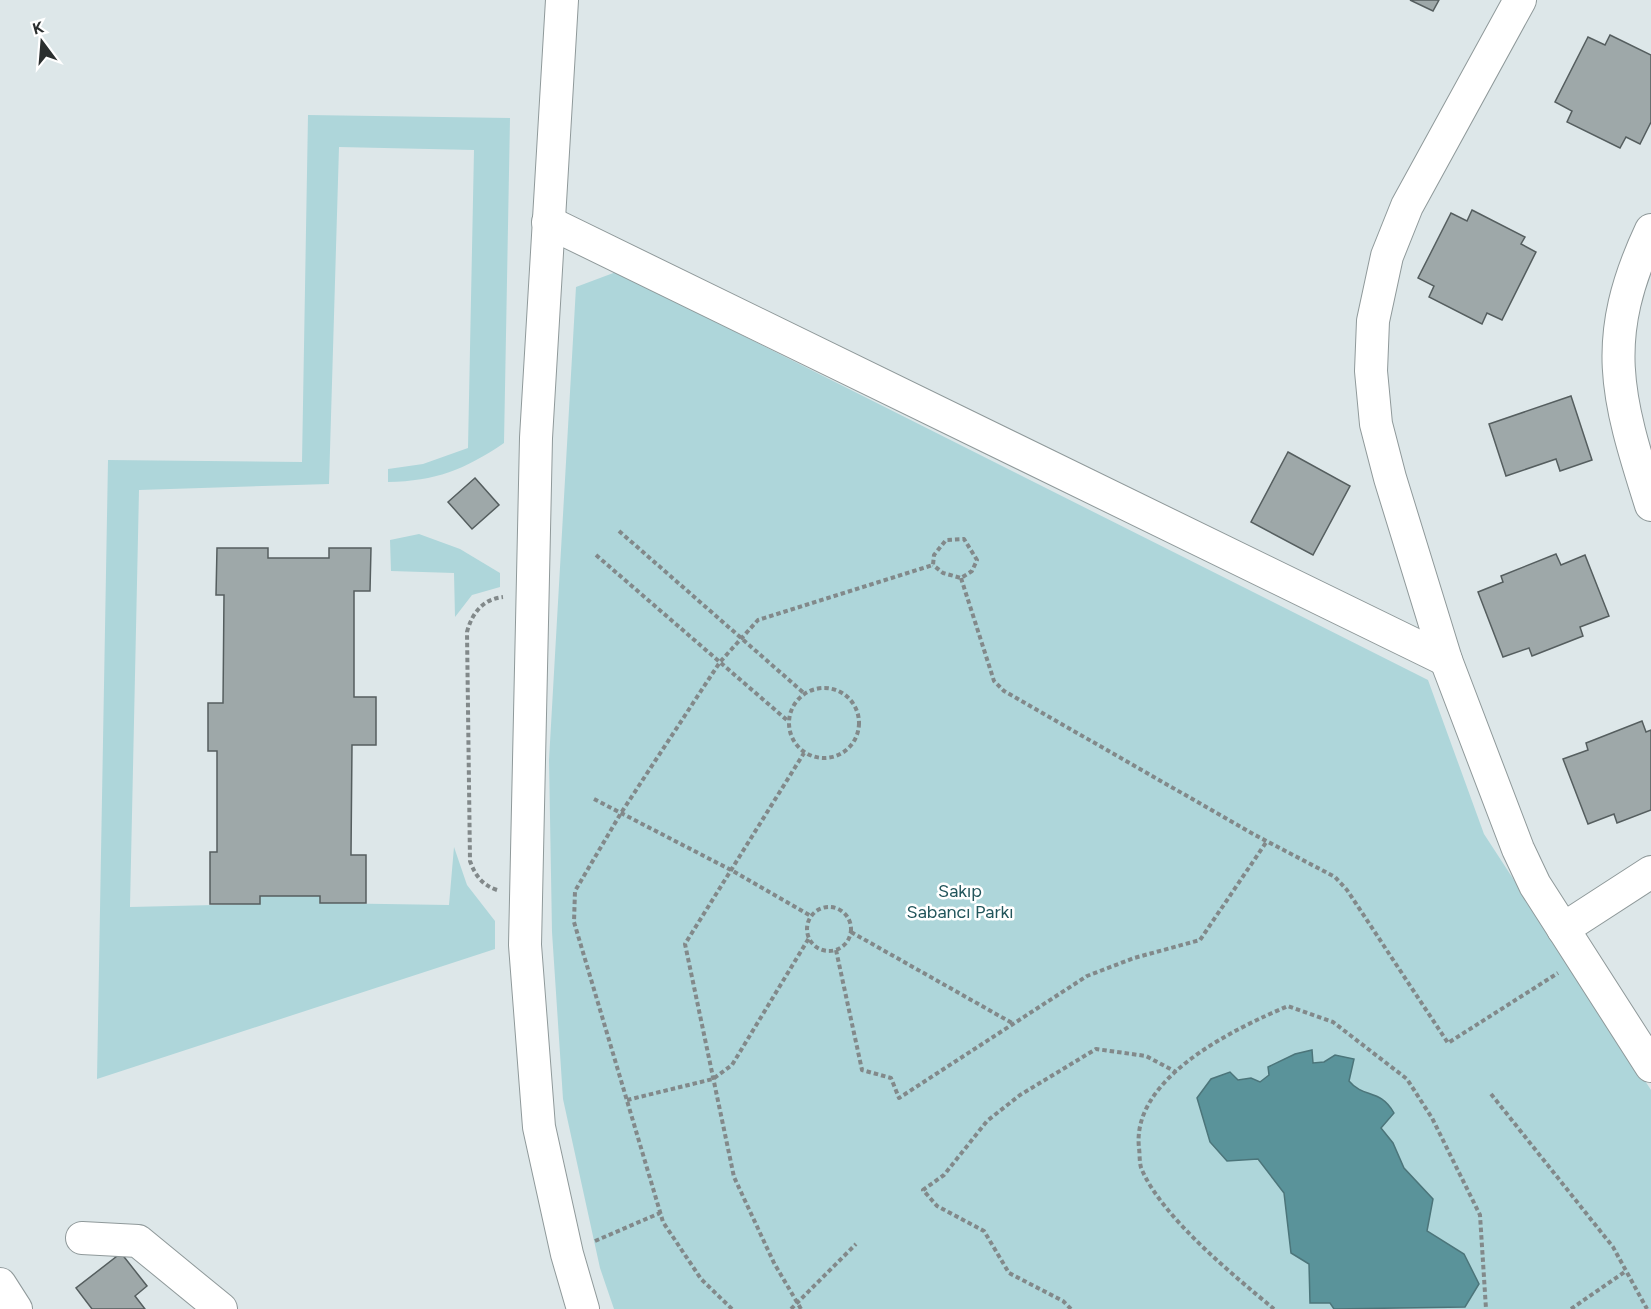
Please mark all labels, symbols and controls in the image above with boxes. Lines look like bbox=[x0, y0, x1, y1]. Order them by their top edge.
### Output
north arrow bbox=[12, 12, 72, 72]
text: K bbox=[30, 17, 46, 39]
park label: Sakıp Sabancı Parkı bbox=[907, 880, 1013, 923]

